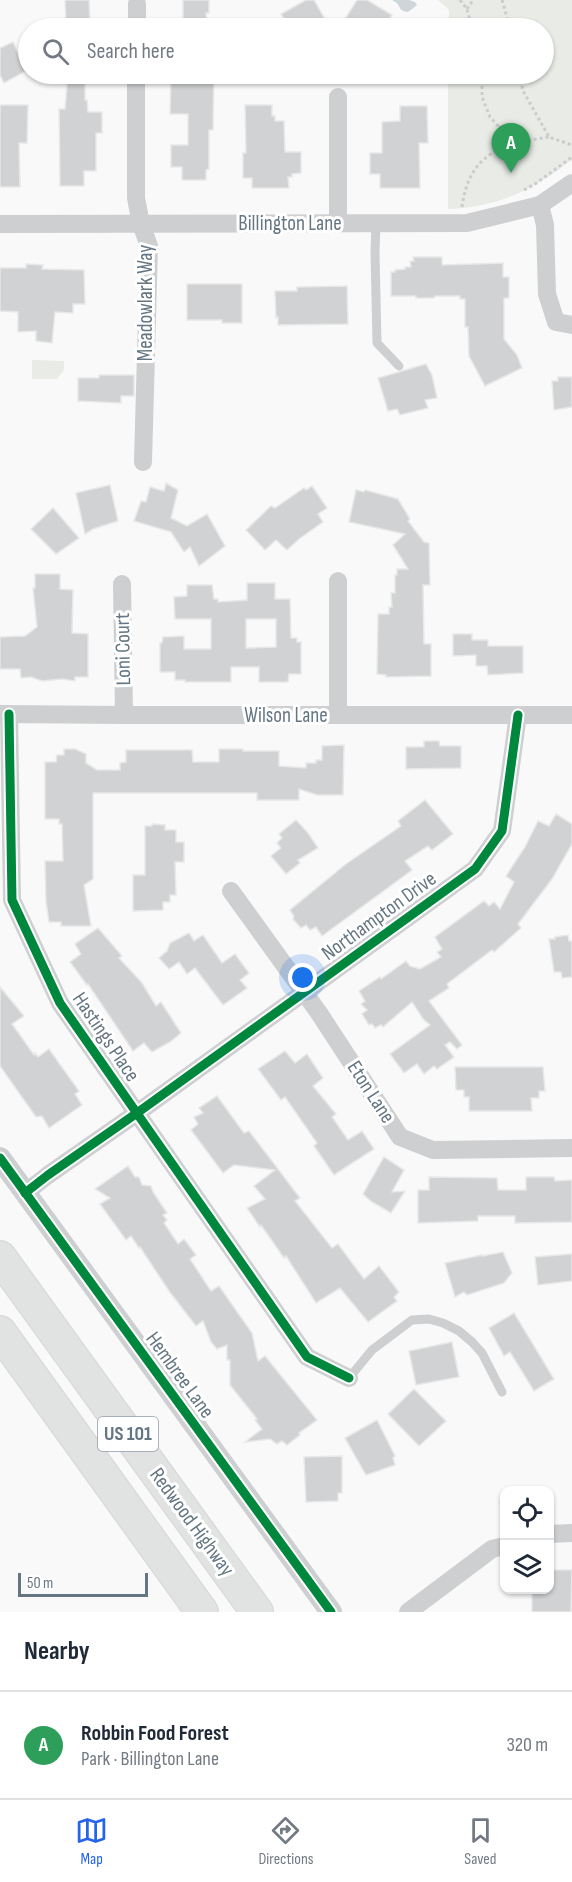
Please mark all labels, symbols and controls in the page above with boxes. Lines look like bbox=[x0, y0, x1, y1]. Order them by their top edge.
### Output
search box bbox=[18, 18, 554, 84]
icon: search bbox=[39, 35, 72, 68]
text: Search here bbox=[87, 38, 174, 65]
pin: A bbox=[492, 124, 530, 173]
street label: Billington Lane bbox=[238, 211, 342, 236]
street label: Meadowlark Way bbox=[133, 245, 158, 361]
street label: Loni Court bbox=[110, 612, 136, 686]
street label: Wilson Lane bbox=[244, 703, 328, 728]
street label: Northampton Drive bbox=[317, 866, 441, 966]
your location bbox=[288, 963, 317, 992]
street label: Hastings Place bbox=[67, 988, 145, 1086]
street label: Eton Lane bbox=[342, 1056, 400, 1128]
street label: Hembree Lane bbox=[140, 1327, 220, 1423]
road number: US 101 bbox=[98, 1417, 158, 1451]
street label: Redwood Highway bbox=[144, 1463, 240, 1581]
map controls bbox=[500, 1486, 554, 1594]
button: locate bbox=[500, 1486, 554, 1540]
button: layers bbox=[500, 1540, 554, 1594]
scale bar bbox=[18, 1570, 148, 1598]
text: 50 m bbox=[27, 1574, 53, 1593]
text: Nearby bbox=[24, 1636, 90, 1667]
text: Robbin Food Forest bbox=[81, 1720, 229, 1747]
text: A bbox=[39, 1733, 48, 1757]
text: 320 m bbox=[506, 1733, 548, 1757]
text: Park · Billington Lane bbox=[81, 1747, 219, 1771]
tab: Map bbox=[75, 1814, 108, 1869]
tab: Directions bbox=[258, 1814, 314, 1869]
tab: Saved bbox=[464, 1814, 497, 1869]

